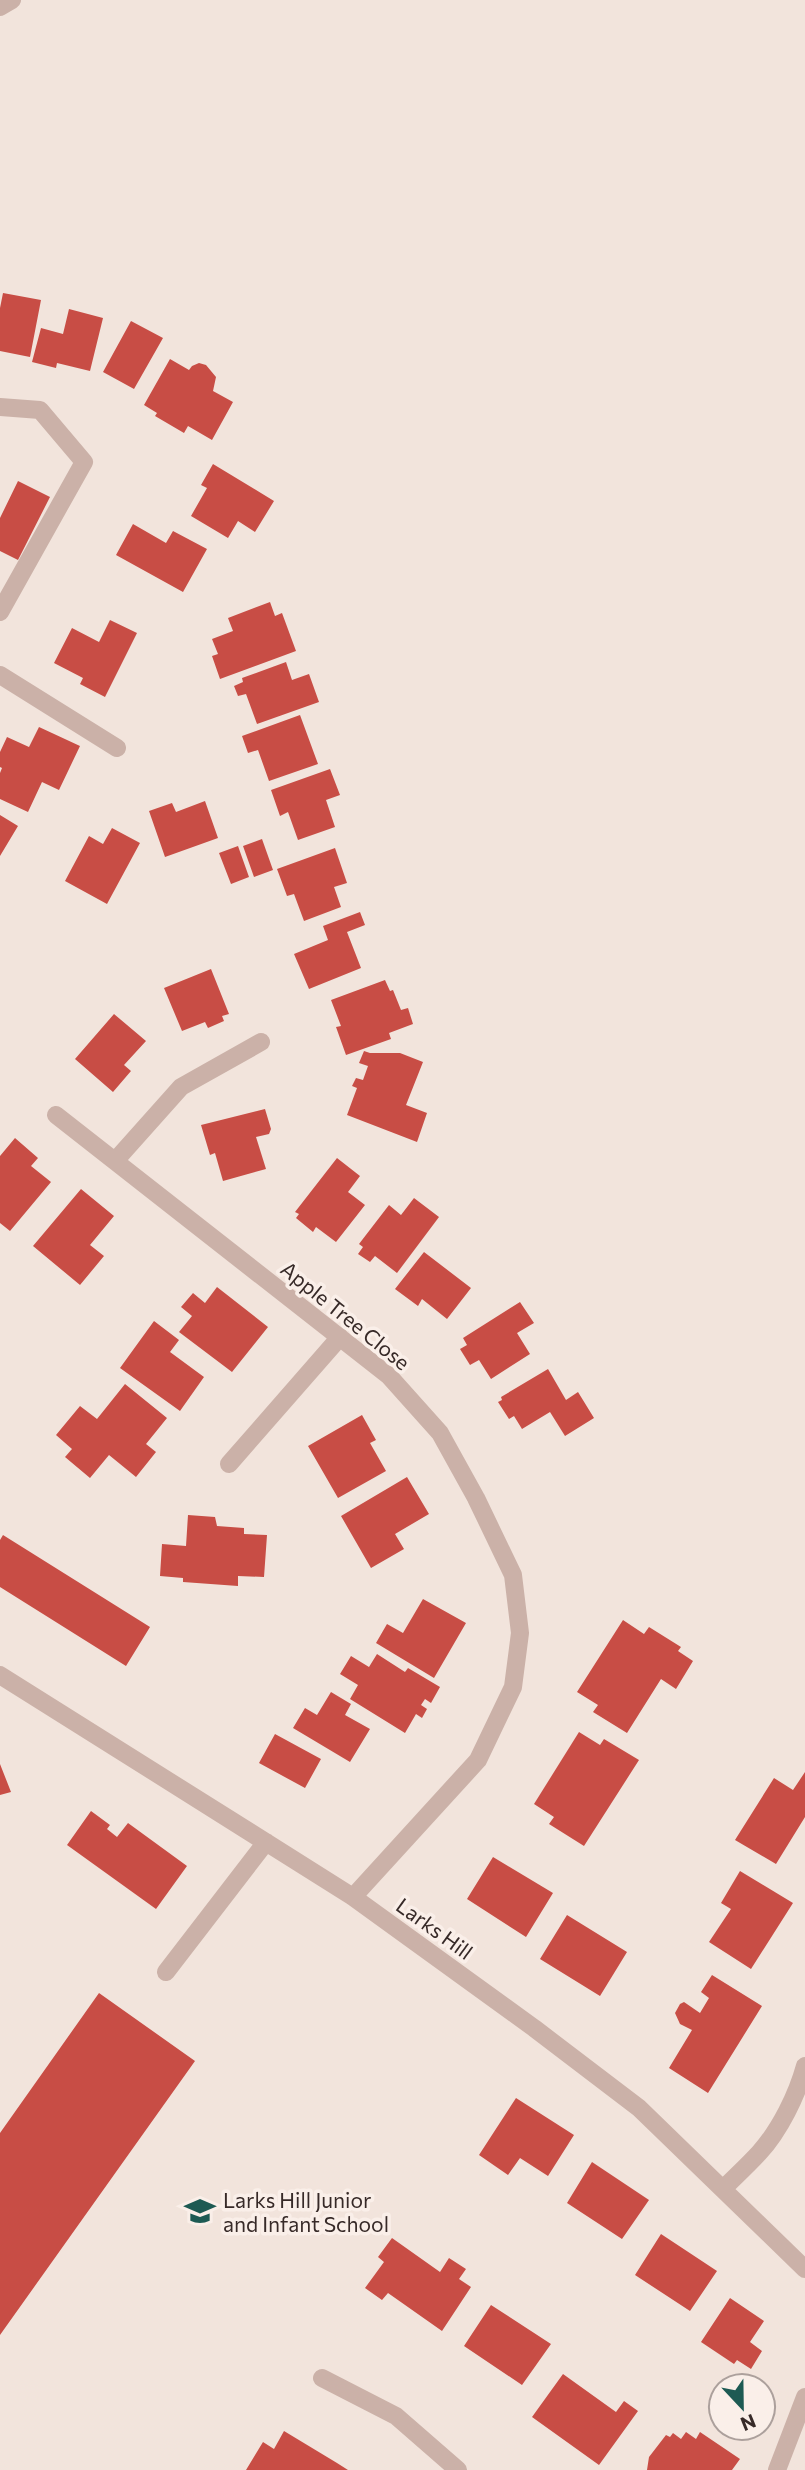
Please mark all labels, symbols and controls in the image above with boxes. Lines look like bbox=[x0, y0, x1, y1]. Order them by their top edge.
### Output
street label: Apple Tree Close bbox=[277, 1255, 415, 1375]
street label: Larks Hill bbox=[392, 1892, 478, 1964]
place label: Larks Hill Junior and Infant School bbox=[223, 2187, 389, 2236]
school or university icon: Larks Hill Junior and Infant School bbox=[183, 2194, 217, 2228]
north arrow bbox=[707, 2372, 777, 2442]
text: N bbox=[738, 2410, 759, 2437]

